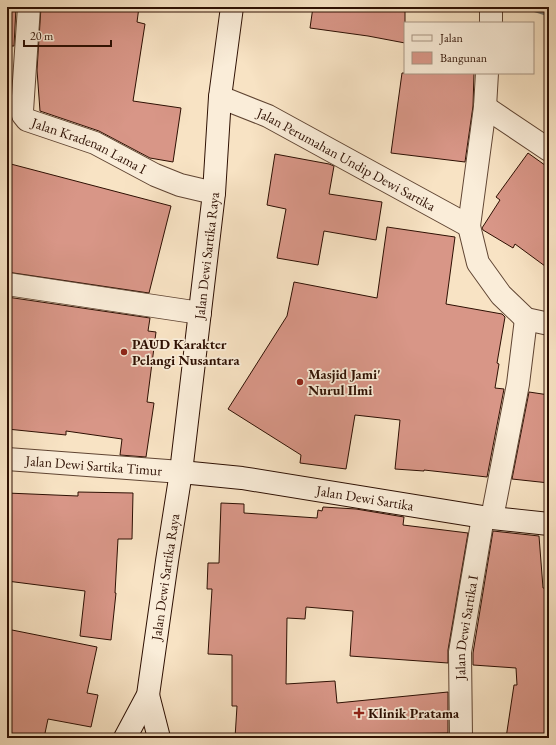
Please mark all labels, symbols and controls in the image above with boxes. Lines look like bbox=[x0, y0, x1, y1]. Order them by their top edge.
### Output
scale bar bbox=[24, 22, 111, 48]
legend bbox=[404, 22, 534, 74]
text: 20 m bbox=[30, 28, 54, 44]
text: Jalan bbox=[439, 30, 464, 46]
text: Bangunan bbox=[440, 50, 488, 66]
street label: Jalan Perumahan Undip Dewi Sartika bbox=[254, 103, 439, 215]
street label: Jalan Kradenan Lama I bbox=[29, 113, 150, 178]
street label: Jalan Dewi Sartika Raya bbox=[190, 191, 223, 321]
place label: PAUD Karakter Pelangi Nusantara bbox=[132, 335, 241, 369]
marker: PAUD Karakter Pelangi Nusantara bbox=[119, 347, 129, 357]
place label: Masjid Jami' Nurul Ilmi bbox=[308, 365, 380, 399]
marker: Masjid Jami' Nurul Ilmi bbox=[295, 377, 305, 387]
street label: Jalan Dewi Sartika Timur bbox=[24, 451, 163, 480]
street label: Jalan Dewi Sartika bbox=[314, 481, 415, 515]
street label: Jalan Dewi Sartika Raya bbox=[147, 512, 183, 643]
street label: Jalan Dewi Sartika I bbox=[451, 573, 482, 681]
place label: Klinik Pratama bbox=[368, 704, 460, 722]
marker: Klinik Pratama bbox=[353, 707, 365, 719]

